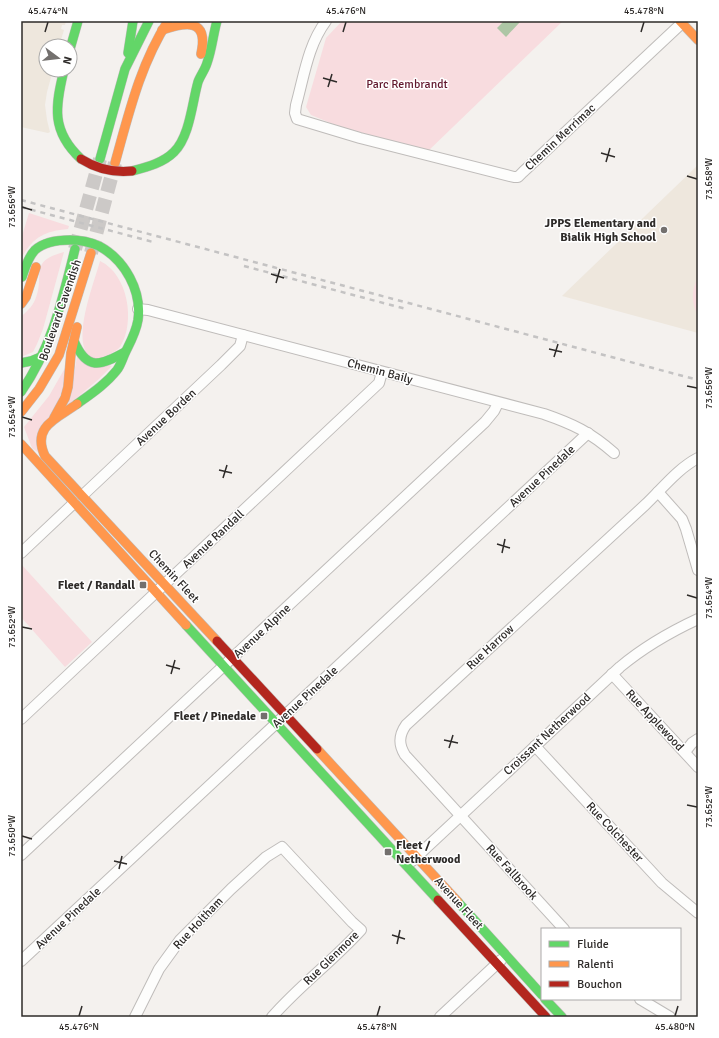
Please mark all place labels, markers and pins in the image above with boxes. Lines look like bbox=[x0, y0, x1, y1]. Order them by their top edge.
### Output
place label: JPPS Elementary and Bialik High School bbox=[545, 216, 657, 245]
marker: JPPS Elementary and Bialik High School bbox=[659, 225, 669, 235]
place label: Fleet / Randall bbox=[58, 578, 135, 593]
marker: Fleet / Randall bbox=[138, 580, 148, 590]
place label: Fleet / Pinedale bbox=[173, 709, 256, 724]
marker: Fleet / Pinedale bbox=[259, 711, 269, 721]
place label: Fleet / Netherwood bbox=[396, 838, 461, 867]
marker: Fleet / Netherwood bbox=[383, 847, 393, 857]

